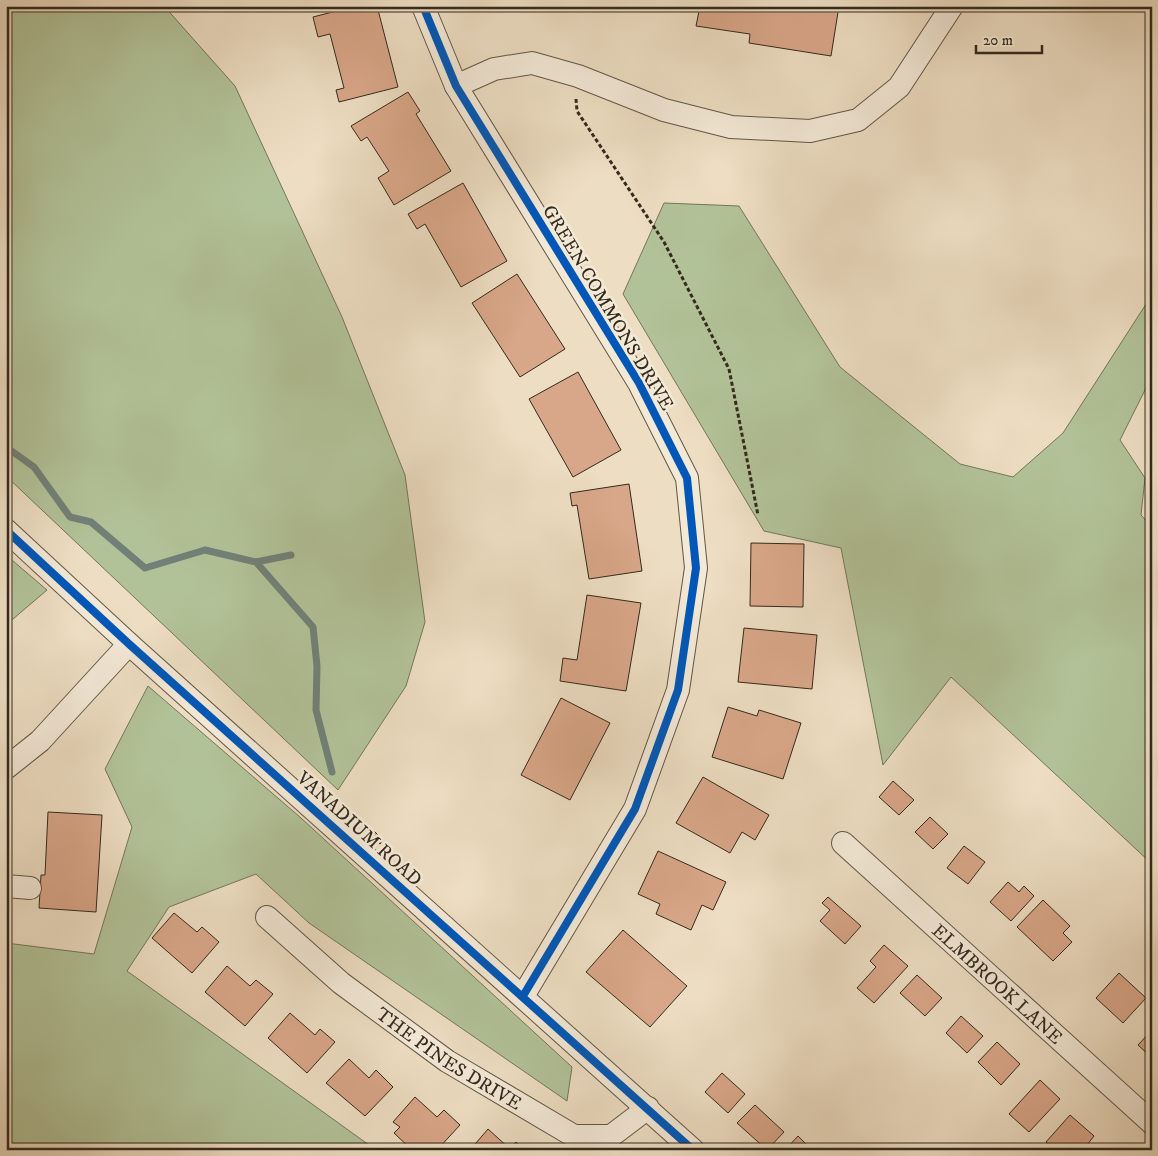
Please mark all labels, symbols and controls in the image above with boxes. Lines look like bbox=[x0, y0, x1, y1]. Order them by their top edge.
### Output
scale bar bbox=[976, 22, 1042, 54]
text: 20 m bbox=[983, 31, 1013, 50]
street label: GREEN COMMONS DRIVE bbox=[537, 201, 678, 415]
street label: VANADIUM ROAD bbox=[291, 766, 426, 891]
street label: ELMBROOK LANE bbox=[927, 919, 1067, 1049]
street label: THE PINES DRIVE bbox=[371, 1003, 525, 1115]

